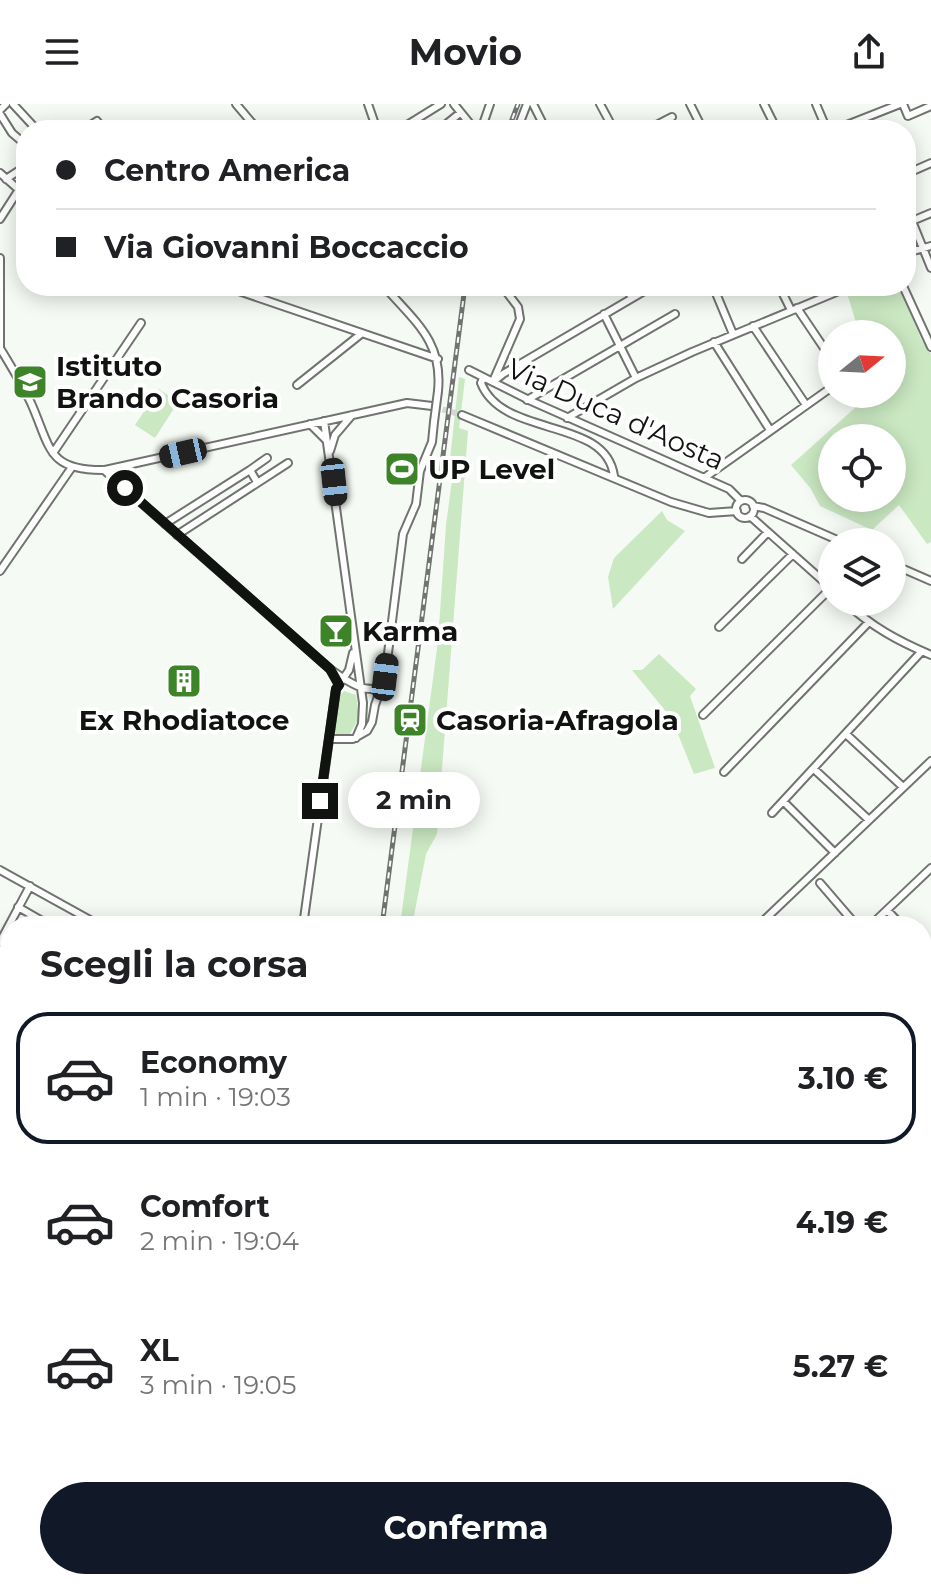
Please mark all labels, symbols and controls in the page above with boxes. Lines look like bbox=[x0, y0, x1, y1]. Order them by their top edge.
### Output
icon: menu bbox=[40, 30, 84, 74]
text: Movio bbox=[409, 30, 522, 74]
icon: share bbox=[847, 30, 891, 74]
text: Centro America bbox=[104, 152, 350, 189]
text: Via Giovanni Boccaccio bbox=[104, 229, 469, 266]
north arrow bbox=[818, 320, 906, 408]
map controls bbox=[818, 320, 906, 616]
place label: Istituto Brando Casoria bbox=[56, 349, 279, 415]
street label: Via Duca d'Aosta bbox=[502, 351, 730, 477]
school or university icon: Istituto Brando Casoria bbox=[11, 363, 49, 401]
button: locate bbox=[818, 424, 906, 512]
car bbox=[157, 436, 209, 470]
sports icon: UP Level bbox=[383, 450, 421, 488]
place label: UP Level bbox=[428, 452, 555, 486]
car bbox=[320, 457, 348, 507]
route start bbox=[107, 470, 143, 506]
button: layers bbox=[818, 528, 906, 616]
bar icon: Karma bbox=[317, 612, 355, 650]
place label: Karma bbox=[362, 614, 458, 648]
car bbox=[370, 652, 400, 702]
building icon: Ex Rhodiatoce bbox=[165, 662, 203, 700]
station icon: Casoria-Afragola bbox=[391, 701, 429, 739]
place label: Ex Rhodiatoce bbox=[79, 703, 289, 737]
place label: Casoria-Afragola bbox=[436, 703, 679, 737]
callout: 2 min bbox=[348, 773, 480, 829]
route end bbox=[302, 783, 338, 819]
text: 2 min bbox=[376, 784, 452, 816]
text: Scegli la corsa bbox=[40, 942, 308, 986]
icon: car bbox=[44, 1042, 116, 1114]
text: Economy bbox=[140, 1044, 287, 1081]
text: 3.10 € bbox=[798, 1060, 888, 1097]
text: 1 min · 19:03 bbox=[140, 1081, 291, 1113]
icon: car bbox=[44, 1186, 116, 1258]
text: Comfort bbox=[140, 1188, 270, 1225]
text: 4.19 € bbox=[796, 1204, 888, 1241]
text: 2 min · 19:04 bbox=[140, 1225, 299, 1257]
icon: car bbox=[44, 1330, 116, 1402]
text: XL bbox=[140, 1332, 179, 1369]
text: 5.27 € bbox=[793, 1348, 888, 1385]
text: 3 min · 19:05 bbox=[140, 1369, 296, 1401]
button: Conferma bbox=[40, 1482, 892, 1574]

